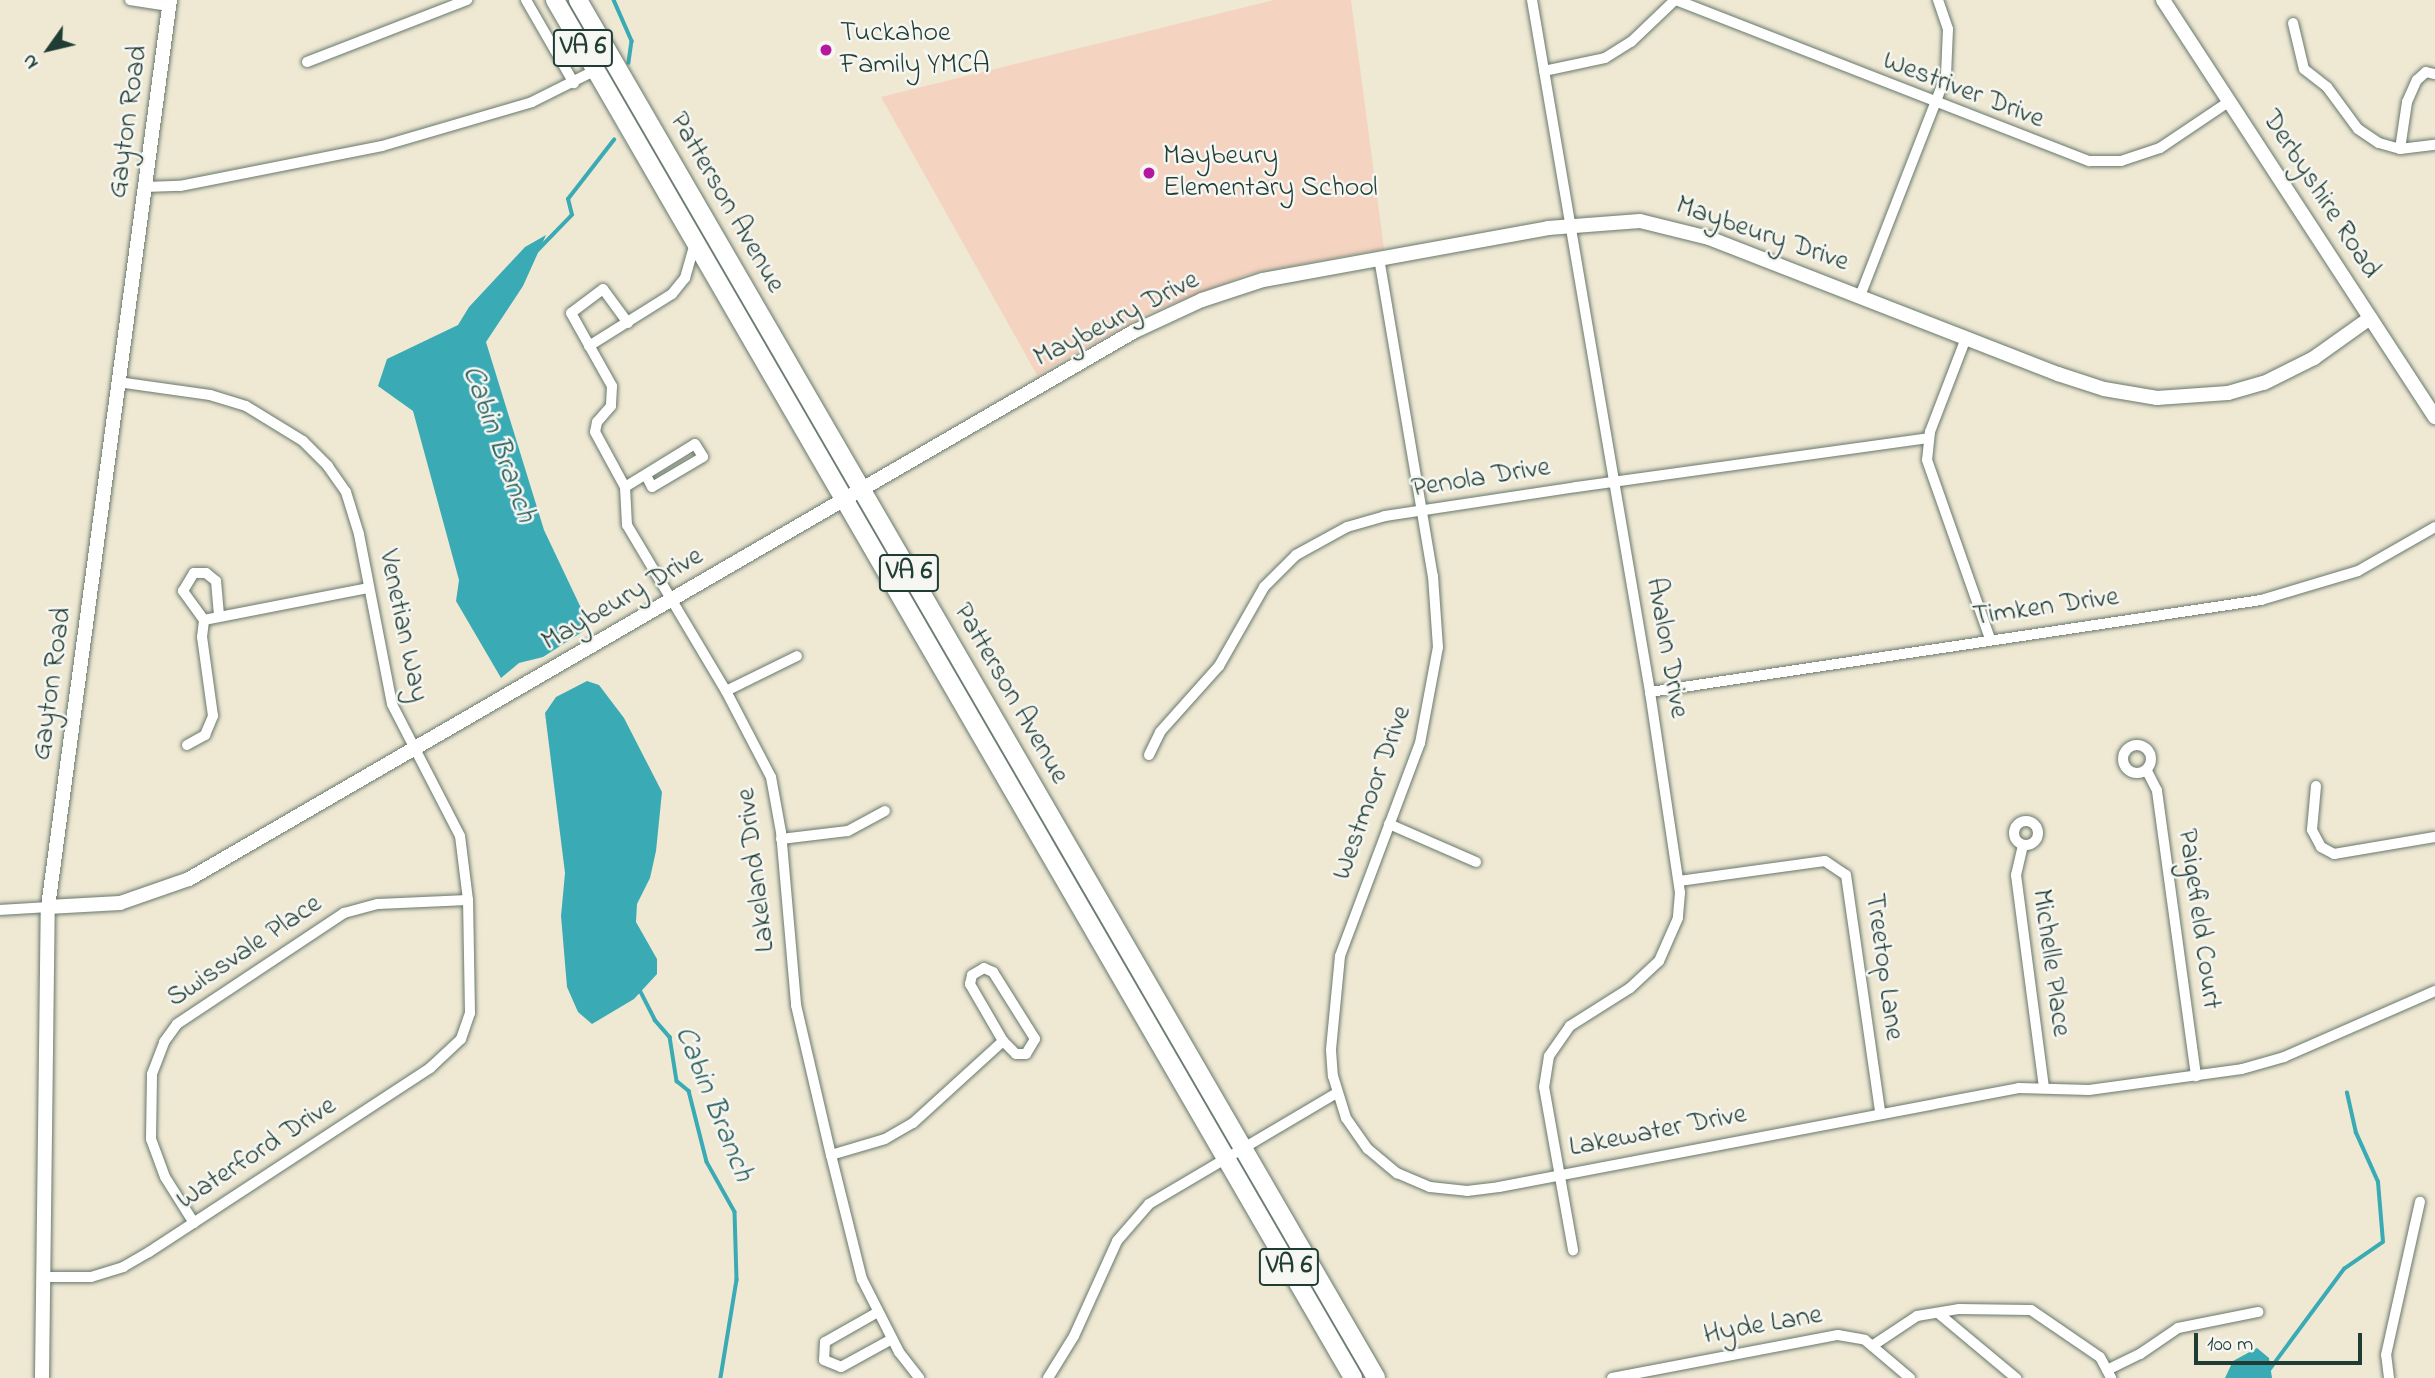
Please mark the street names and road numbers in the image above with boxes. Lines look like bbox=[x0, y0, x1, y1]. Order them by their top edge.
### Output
road number: VA 6 bbox=[552, 25, 614, 70]
street label: Gayton Road bbox=[102, 43, 156, 201]
street label: Westriver Drive bbox=[1878, 45, 2048, 137]
street label: Derbyshire Road bbox=[2253, 105, 2387, 285]
street label: Patterson Avenue bbox=[661, 107, 791, 299]
street label: Maybeury Drive bbox=[1671, 190, 1853, 280]
street label: Maybeury Drive bbox=[1029, 264, 1205, 376]
street label: Penola Drive bbox=[1409, 451, 1553, 507]
street label: Maybeury Drive bbox=[536, 540, 710, 660]
street label: Venetian Way bbox=[369, 547, 435, 705]
road number: VA 6 bbox=[878, 551, 940, 596]
street label: Avalon Drive bbox=[1637, 575, 1695, 721]
street label: Timken Drive bbox=[1971, 581, 2121, 635]
street label: Patterson Avenue bbox=[945, 598, 1075, 790]
street label: Gayton Road bbox=[26, 605, 80, 763]
street label: Westmoor Drive bbox=[1326, 701, 1420, 885]
street label: Lakeland Drive bbox=[730, 786, 784, 954]
street label: Paigefield Court bbox=[2169, 827, 2227, 1011]
street label: Michelle Place bbox=[2023, 887, 2077, 1039]
street label: Swissvale Place bbox=[161, 888, 329, 1016]
street label: Treetop Lane bbox=[1856, 891, 1910, 1043]
street label: Waterford Drive bbox=[171, 1090, 343, 1218]
street label: Lakewater Drive bbox=[1567, 1098, 1749, 1166]
road number: VA 6 bbox=[1258, 1244, 1320, 1290]
street label: Hyde Lane bbox=[1701, 1299, 1825, 1353]

